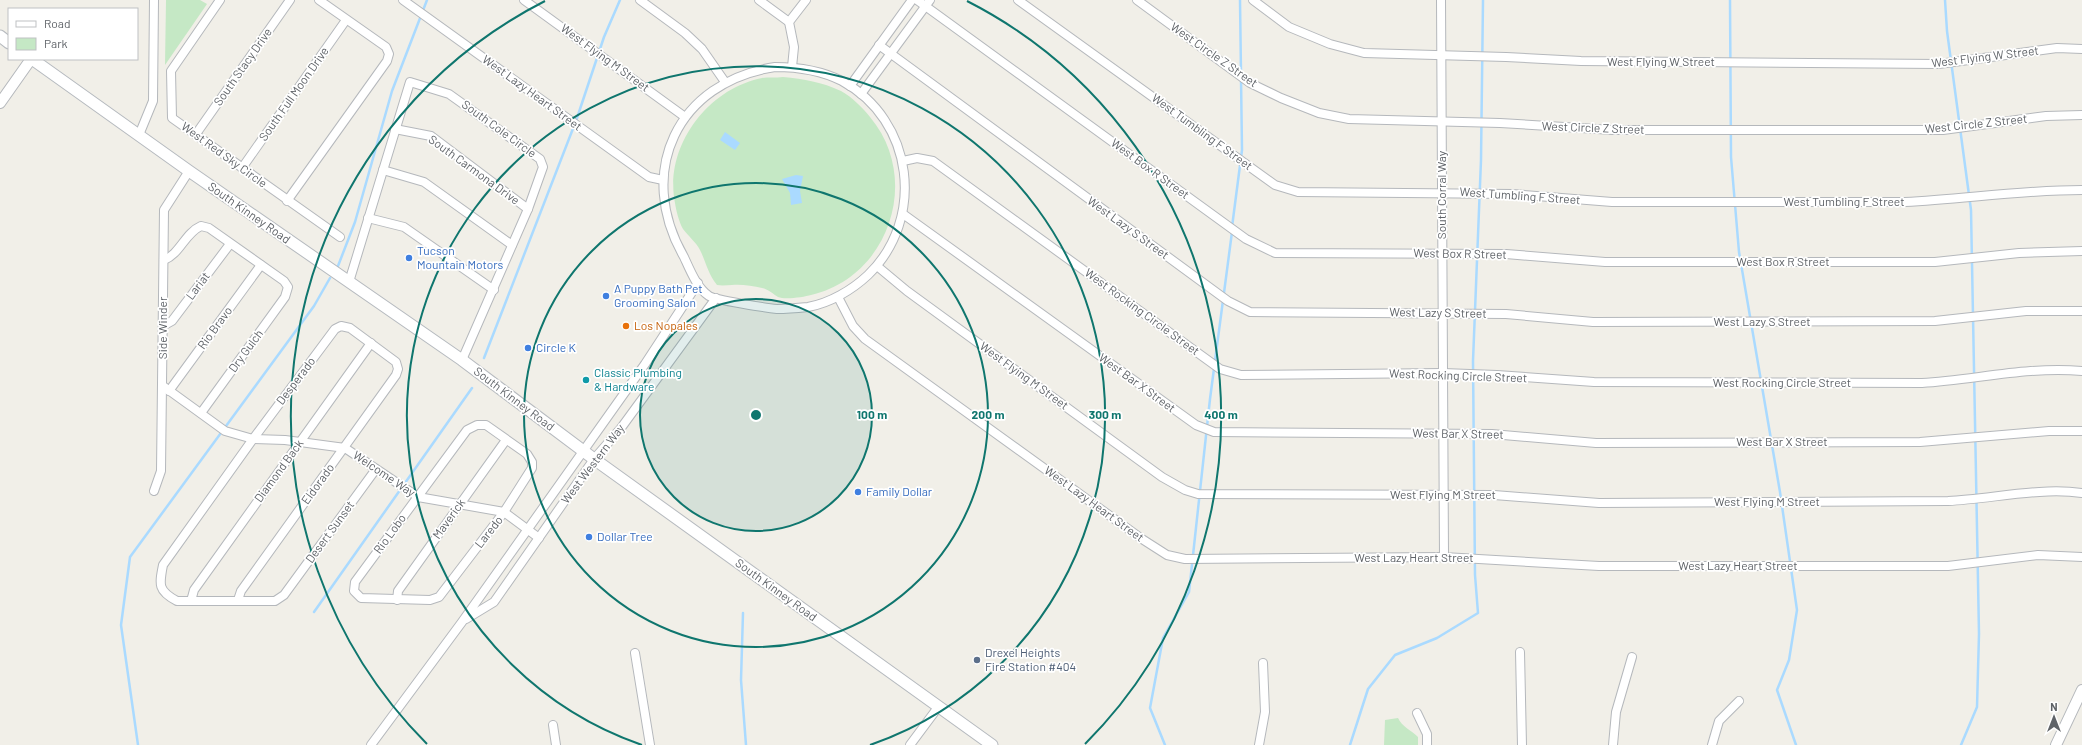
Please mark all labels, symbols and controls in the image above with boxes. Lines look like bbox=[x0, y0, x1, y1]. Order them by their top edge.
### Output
legend bbox=[8, 8, 138, 60]
text: Road bbox=[44, 16, 71, 30]
street label: West Circle Z Street bbox=[1168, 19, 1261, 89]
street label: West Flying M Street bbox=[559, 20, 653, 94]
street label: South Stacy Drive bbox=[210, 25, 274, 108]
text: Park bbox=[44, 36, 68, 50]
street label: West Flying W Street bbox=[1930, 42, 2039, 70]
street label: South Full Moon Drive bbox=[255, 44, 331, 143]
street label: West Lazy Heart Street bbox=[480, 51, 585, 133]
street label: West Flying W Street bbox=[1607, 54, 1715, 68]
street label: West Tumbling F Street bbox=[1150, 90, 1256, 172]
street label: South Cole Circle bbox=[460, 96, 540, 160]
street label: West Circle Z Street bbox=[1924, 111, 2028, 135]
street label: West Red Sky Circle bbox=[179, 118, 270, 190]
street label: West Circle Z Street bbox=[1541, 118, 1645, 136]
street label: South Carmona Drive bbox=[426, 131, 523, 207]
street label: West Box R Street bbox=[1109, 135, 1192, 201]
street label: South Corral Way bbox=[1434, 150, 1448, 239]
street label: South Kinney Road bbox=[206, 179, 293, 246]
street label: West Tumbling F Street bbox=[1459, 184, 1581, 206]
street label: West Lazy S Street bbox=[1085, 193, 1172, 261]
street label: West Tumbling F Street bbox=[1783, 194, 1905, 208]
place label: Tucson Mountain Motors bbox=[417, 243, 504, 271]
street label: West Box R Street bbox=[1413, 245, 1507, 261]
marker: Tucson Mountain Motors bbox=[404, 253, 414, 263]
street label: West Box R Street bbox=[1736, 254, 1830, 268]
street label: West Rocking Circle Street bbox=[1082, 265, 1203, 358]
street label: Lariat bbox=[182, 269, 212, 302]
place label: A Puppy Bath Pet Grooming Salon bbox=[614, 281, 703, 309]
marker: A Puppy Bath Pet Grooming Salon bbox=[601, 291, 611, 301]
street label: Side Winder bbox=[155, 296, 169, 359]
street label: Rio Bravo bbox=[194, 303, 234, 351]
street label: West Lazy S Street bbox=[1389, 304, 1487, 320]
street label: West Lazy S Street bbox=[1713, 314, 1811, 328]
place label: Los Nopales bbox=[634, 318, 698, 332]
marker: Los Nopales bbox=[621, 321, 631, 331]
street label: Dry Gulch bbox=[225, 326, 265, 374]
street label: West Flying M Street bbox=[978, 338, 1072, 412]
place label: Circle K bbox=[536, 340, 576, 354]
marker: Circle K bbox=[523, 343, 533, 353]
street label: West Bar X Street bbox=[1097, 350, 1179, 415]
street label: Desperado bbox=[273, 354, 318, 407]
street label: South Kinney Road bbox=[472, 363, 558, 433]
place label: Classic Plumbing & Hardware bbox=[594, 365, 682, 393]
street label: West Rocking Circle Street bbox=[1389, 366, 1527, 384]
marker: Classic Plumbing & Hardware bbox=[581, 375, 591, 385]
street label: West Rocking Circle Street bbox=[1713, 375, 1851, 389]
text: 100 m bbox=[857, 407, 887, 421]
text: 200 m bbox=[972, 407, 1004, 421]
text: 300 m bbox=[1089, 407, 1121, 421]
text: 400 m bbox=[1204, 407, 1238, 421]
centre of rings bbox=[749, 408, 763, 422]
street label: West Western Way bbox=[558, 420, 627, 506]
street label: West Bar X Street bbox=[1412, 425, 1504, 441]
street label: West Bar X Street bbox=[1736, 434, 1828, 448]
street label: Diamond Back bbox=[251, 436, 306, 505]
street label: Welcome Way bbox=[351, 447, 419, 499]
street label: Eldorado bbox=[298, 460, 337, 506]
street label: West Lazy Heart Street bbox=[1042, 462, 1147, 544]
place label: Family Dollar bbox=[866, 484, 933, 498]
marker: Family Dollar bbox=[853, 487, 863, 497]
street label: West Flying M Street bbox=[1390, 487, 1496, 501]
street label: West Flying M Street bbox=[1714, 494, 1820, 508]
street label: Maverick bbox=[429, 496, 467, 541]
street label: Desert Sunset bbox=[302, 498, 356, 565]
street label: Rio Lobo bbox=[370, 511, 408, 556]
street label: Laredo bbox=[471, 513, 505, 550]
place label: Dollar Tree bbox=[597, 529, 653, 543]
marker: Dollar Tree bbox=[584, 532, 594, 542]
street label: West Lazy Heart Street bbox=[1354, 550, 1474, 564]
street label: South Kinney Road bbox=[733, 555, 820, 623]
street label: West Lazy Heart Street bbox=[1678, 558, 1798, 572]
place label: Drexel Heights Fire Station #404 bbox=[985, 645, 1076, 673]
marker: Drexel Heights Fire Station #404 bbox=[972, 655, 982, 665]
north arrow bbox=[2034, 697, 2074, 737]
text: N bbox=[2050, 700, 2058, 713]

